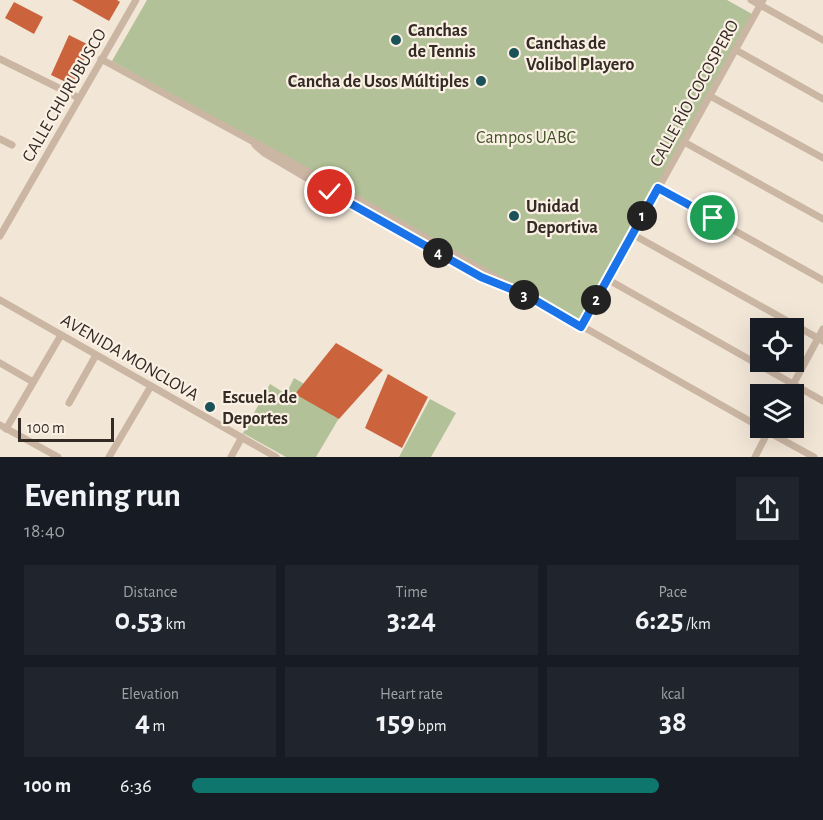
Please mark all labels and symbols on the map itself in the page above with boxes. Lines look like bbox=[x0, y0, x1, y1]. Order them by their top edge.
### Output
street label: CALLE RÍO COCOSPERO bbox=[644, 16, 743, 170]
place label: Canchas de Tennis bbox=[408, 22, 476, 61]
street label: CALLE CHURUBUSCO bbox=[19, 26, 110, 165]
marker: Canchas de Tennis bbox=[389, 33, 403, 47]
place label: Canchas de Volibol Playero bbox=[526, 35, 635, 74]
marker: Canchas de Volibol Playero bbox=[507, 46, 521, 60]
place label: Cancha de Usos Múltiples bbox=[288, 73, 469, 91]
marker: Cancha de Usos Múltiples bbox=[474, 74, 488, 88]
park label: Campos UABC bbox=[476, 129, 576, 147]
pin bbox=[304, 166, 355, 217]
pin bbox=[687, 192, 738, 243]
place label: Unidad Deportiva bbox=[526, 198, 598, 237]
pin: 1 bbox=[627, 201, 657, 231]
marker: Unidad Deportiva bbox=[507, 209, 521, 223]
pin: 4 bbox=[423, 238, 453, 268]
pin: 3 bbox=[509, 280, 539, 310]
pin: 2 bbox=[581, 285, 611, 315]
street label: AVENIDA MONCLOVA bbox=[58, 311, 202, 405]
place label: Escuela de Deportes bbox=[222, 389, 297, 428]
marker: Escuela de Deportes bbox=[203, 400, 217, 414]
scale bar bbox=[18, 415, 114, 442]

